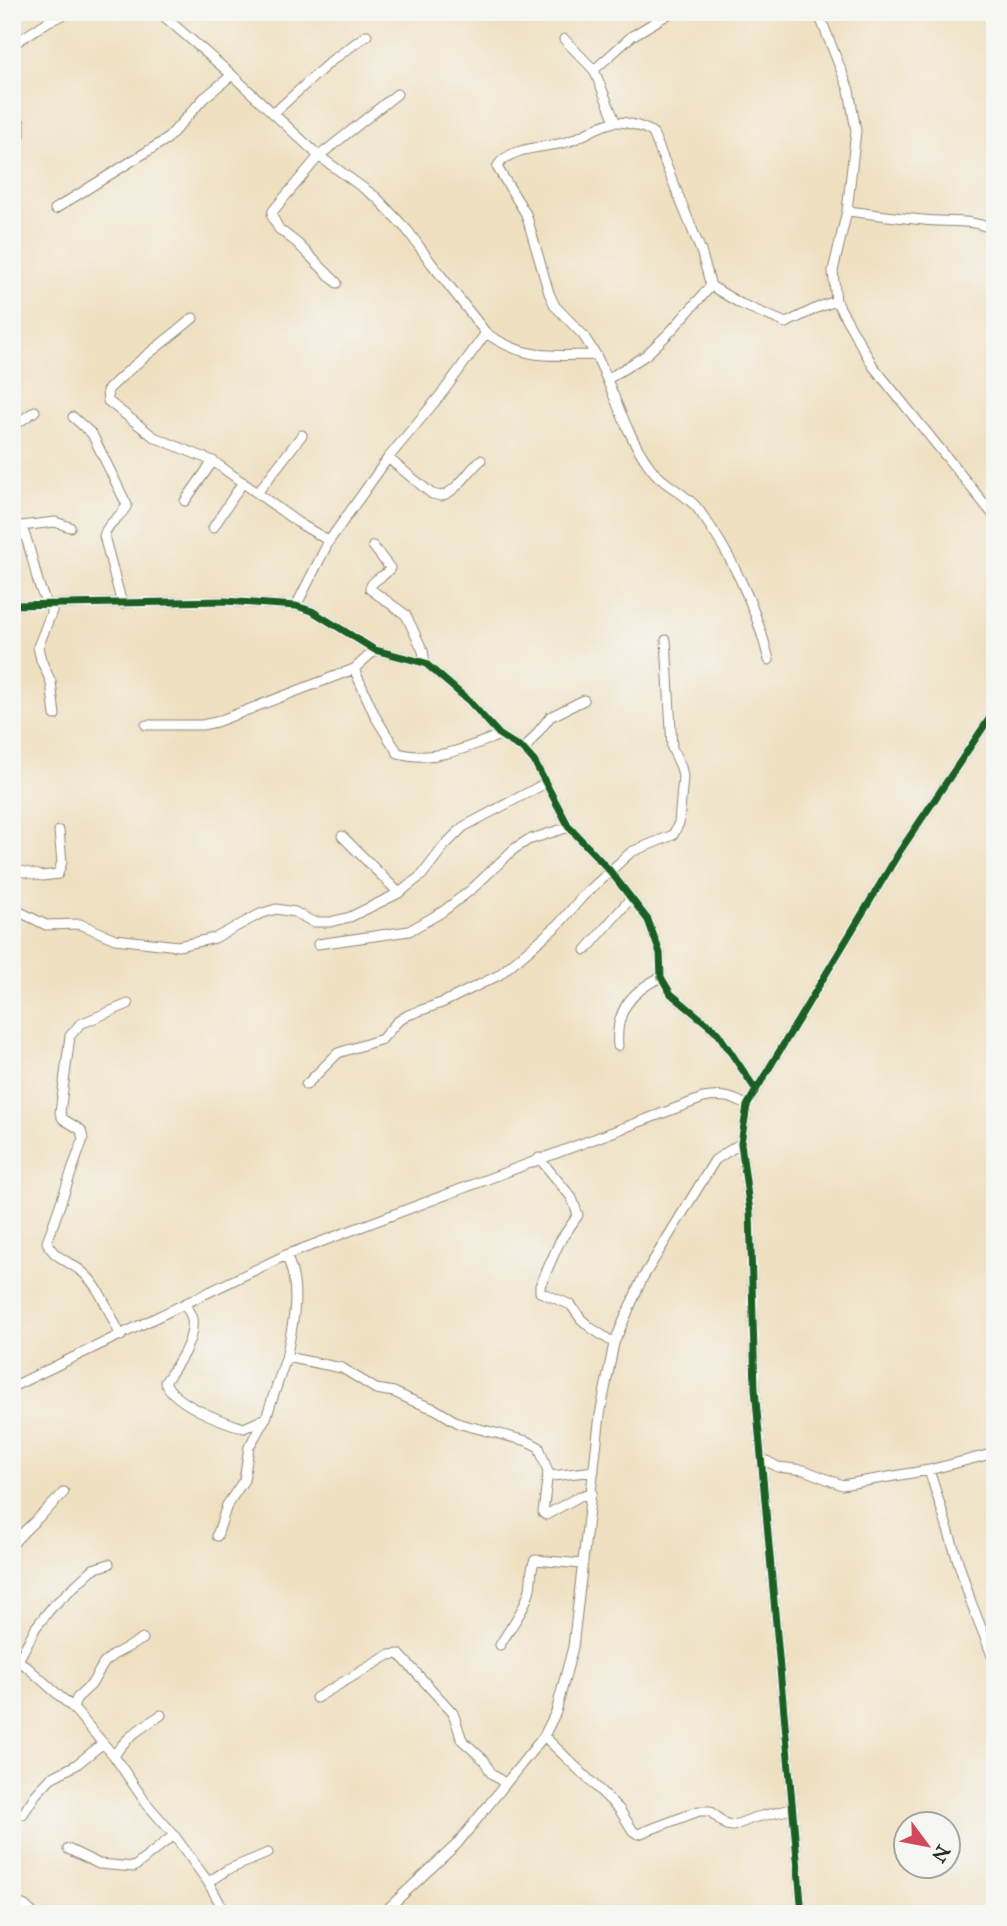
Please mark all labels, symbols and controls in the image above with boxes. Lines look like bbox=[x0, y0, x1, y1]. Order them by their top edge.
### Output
north arrow bbox=[892, 1811, 962, 1881]
text: N bbox=[927, 1841, 955, 1867]

